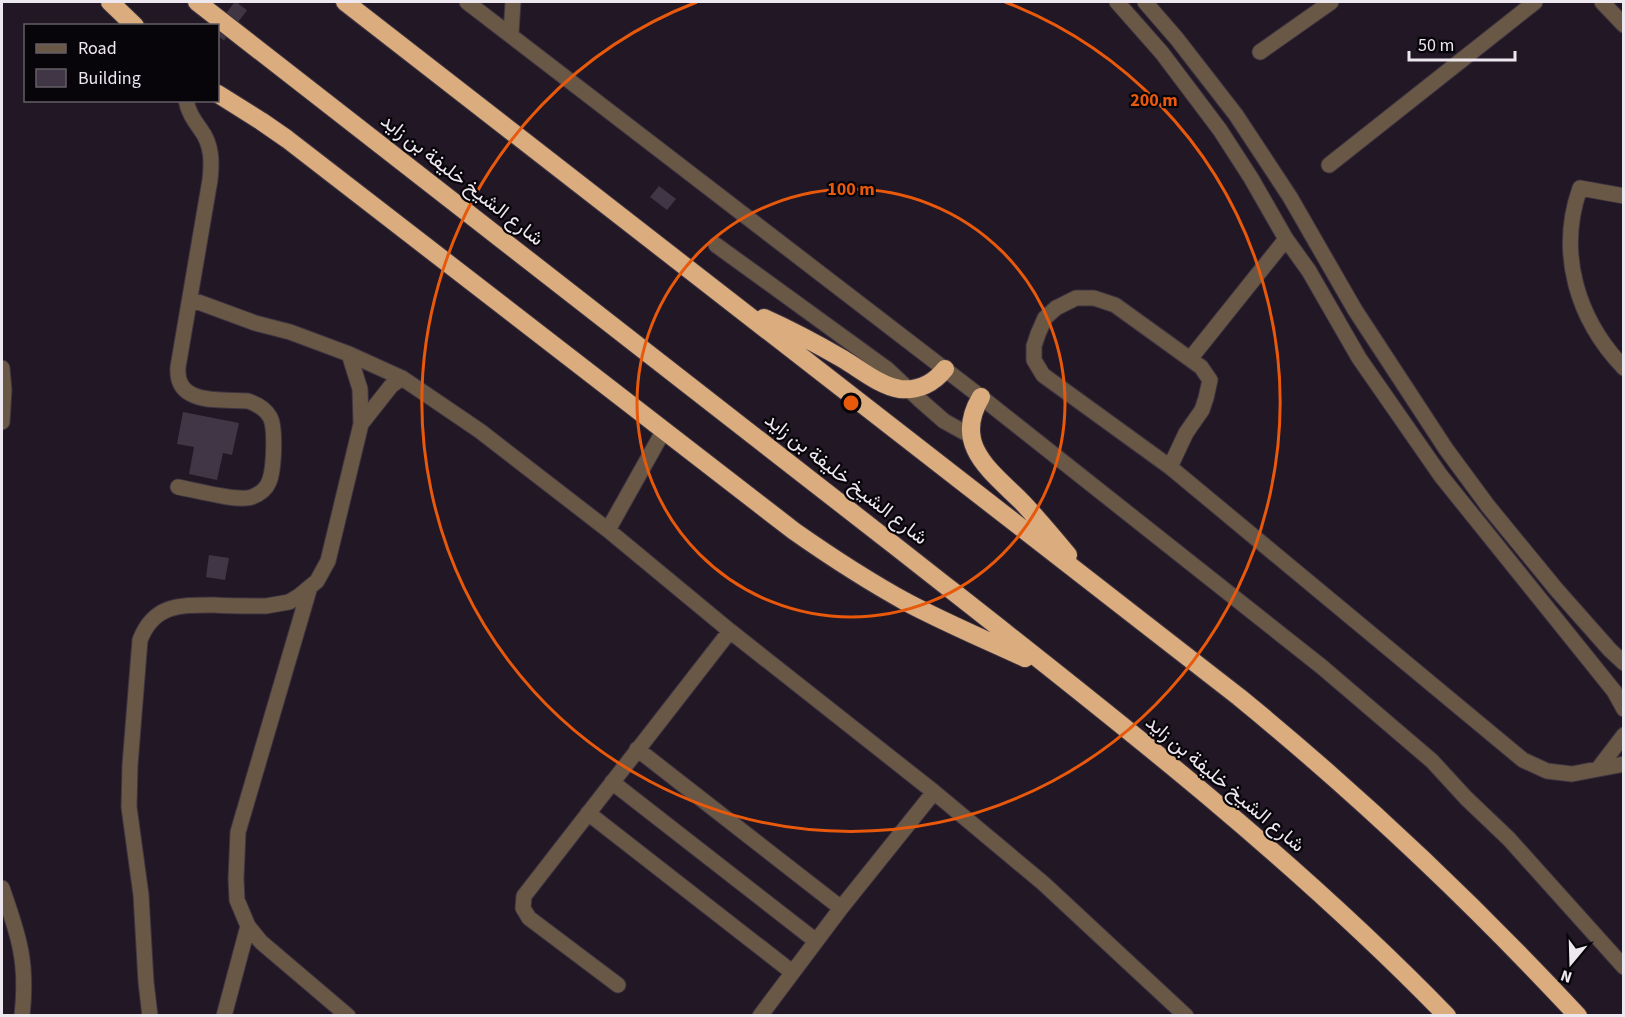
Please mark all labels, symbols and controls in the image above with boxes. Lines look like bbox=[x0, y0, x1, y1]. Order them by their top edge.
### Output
legend bbox=[24, 24, 219, 102]
scale bar bbox=[1409, 24, 1516, 62]
text: 50 m bbox=[1418, 33, 1454, 58]
text: Road bbox=[78, 36, 117, 61]
text: Building bbox=[78, 66, 141, 91]
text: 200 m bbox=[1130, 88, 1178, 113]
street label: شارع الشيخ خليفة بن زايد bbox=[374, 107, 550, 253]
text: 100 m bbox=[827, 177, 875, 202]
centre of rings bbox=[841, 393, 861, 413]
street label: شارع الشيخ خليفة بن زايد bbox=[758, 406, 934, 552]
street label: شارع الشيخ خليفة بن زايد bbox=[1139, 709, 1311, 859]
north arrow bbox=[1541, 933, 1601, 993]
text: N bbox=[1558, 964, 1575, 988]

